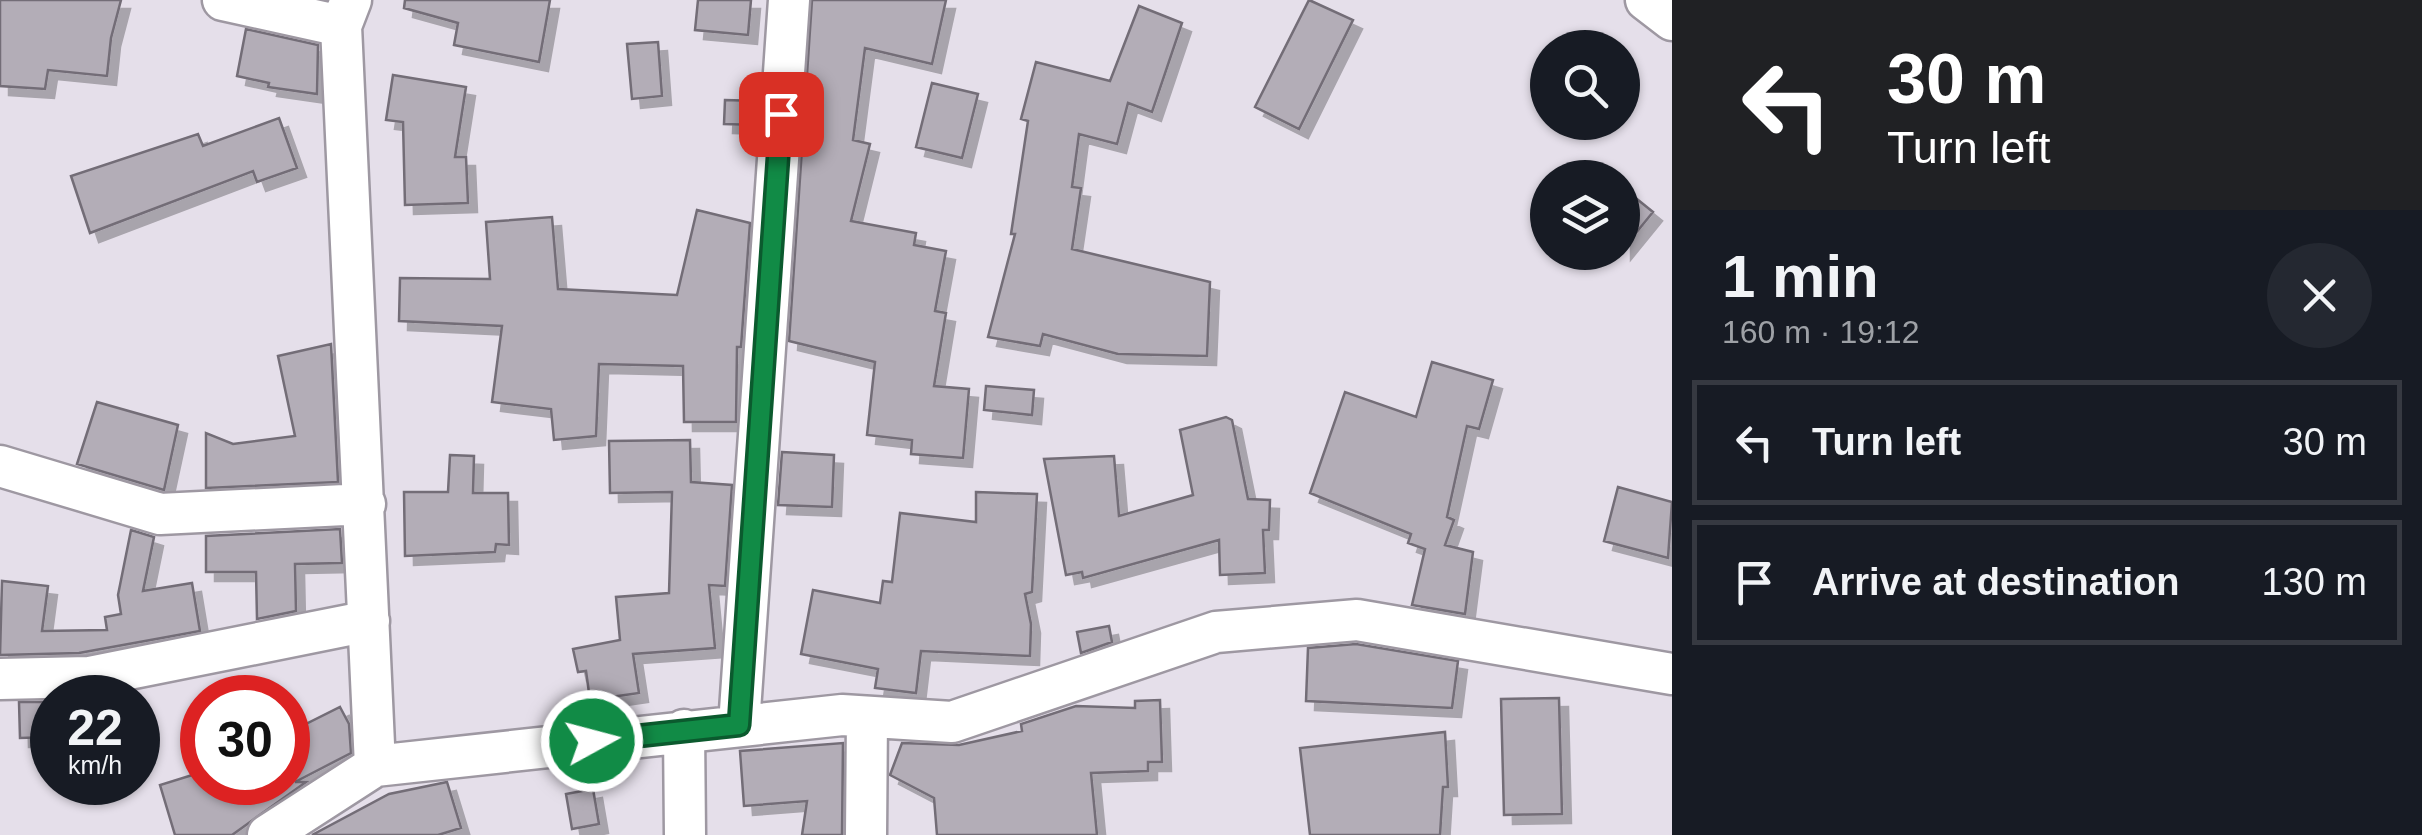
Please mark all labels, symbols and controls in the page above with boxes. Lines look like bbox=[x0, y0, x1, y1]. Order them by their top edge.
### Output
map controls bbox=[1530, 30, 1640, 270]
button: search bbox=[1530, 30, 1640, 140]
icon: left bbox=[1722, 40, 1852, 170]
text: 30 m bbox=[1887, 40, 2047, 118]
pin bbox=[739, 72, 824, 157]
icon: arrive bbox=[754, 87, 809, 142]
text: Turn left bbox=[1887, 122, 2050, 173]
button: layers bbox=[1530, 160, 1640, 270]
text: 1 min bbox=[1722, 243, 1879, 310]
button: close bbox=[2267, 243, 2372, 348]
text: 160 m · 19:12 bbox=[1722, 314, 1919, 350]
icon: left bbox=[1727, 415, 1782, 470]
text: Turn left bbox=[1812, 421, 1961, 463]
text: 30 m bbox=[2283, 421, 2367, 463]
icon: arrive bbox=[1727, 555, 1782, 610]
text: Arrive at destination bbox=[1812, 561, 2179, 603]
text: 130 m bbox=[2261, 561, 2367, 603]
speed limit sign: 30 bbox=[180, 675, 310, 805]
position arrow bbox=[540, 689, 644, 793]
text: 22 bbox=[67, 700, 123, 756]
text: km/h bbox=[68, 751, 122, 779]

